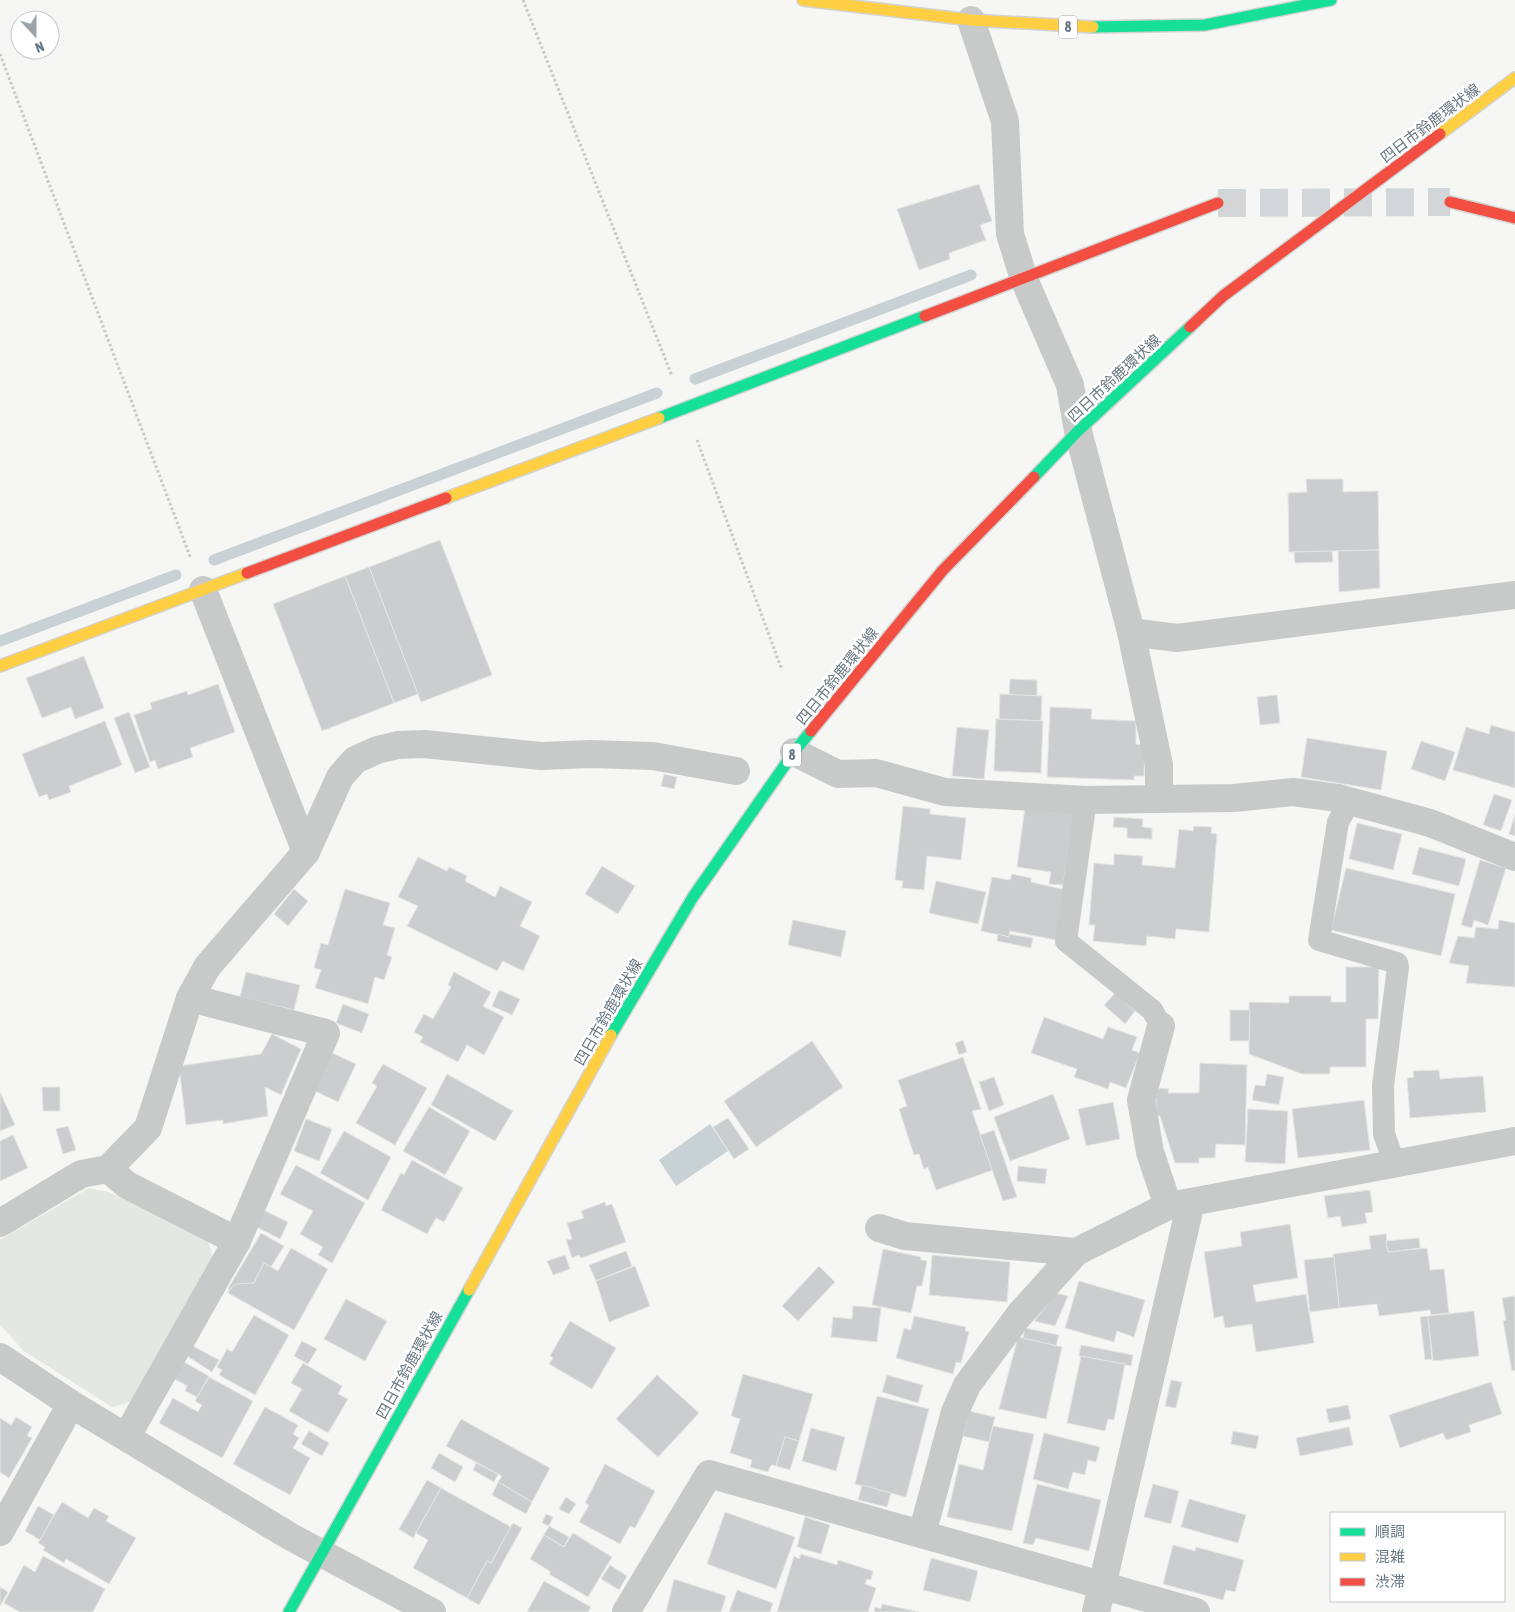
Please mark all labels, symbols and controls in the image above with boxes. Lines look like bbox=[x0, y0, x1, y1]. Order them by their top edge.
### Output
north arrow bbox=[10, 10, 60, 60]
road number: 8 bbox=[1059, 16, 1077, 38]
text: N bbox=[33, 38, 46, 56]
street label: 四日市鈴鹿環状線 bbox=[1377, 80, 1483, 166]
street label: 四日市鈴鹿環状線 bbox=[1064, 331, 1164, 425]
street label: 四日市鈴鹿環状線 bbox=[793, 624, 881, 728]
road number: 8 bbox=[783, 744, 801, 766]
street label: 四日市鈴鹿環状線 bbox=[571, 956, 645, 1068]
street label: 四日市鈴鹿環状線 bbox=[372, 1308, 446, 1422]
legend bbox=[1330, 1512, 1505, 1602]
text: 順調 bbox=[1375, 1523, 1405, 1540]
text: 混雑 bbox=[1375, 1548, 1405, 1565]
text: 渋滞 bbox=[1375, 1573, 1405, 1590]

